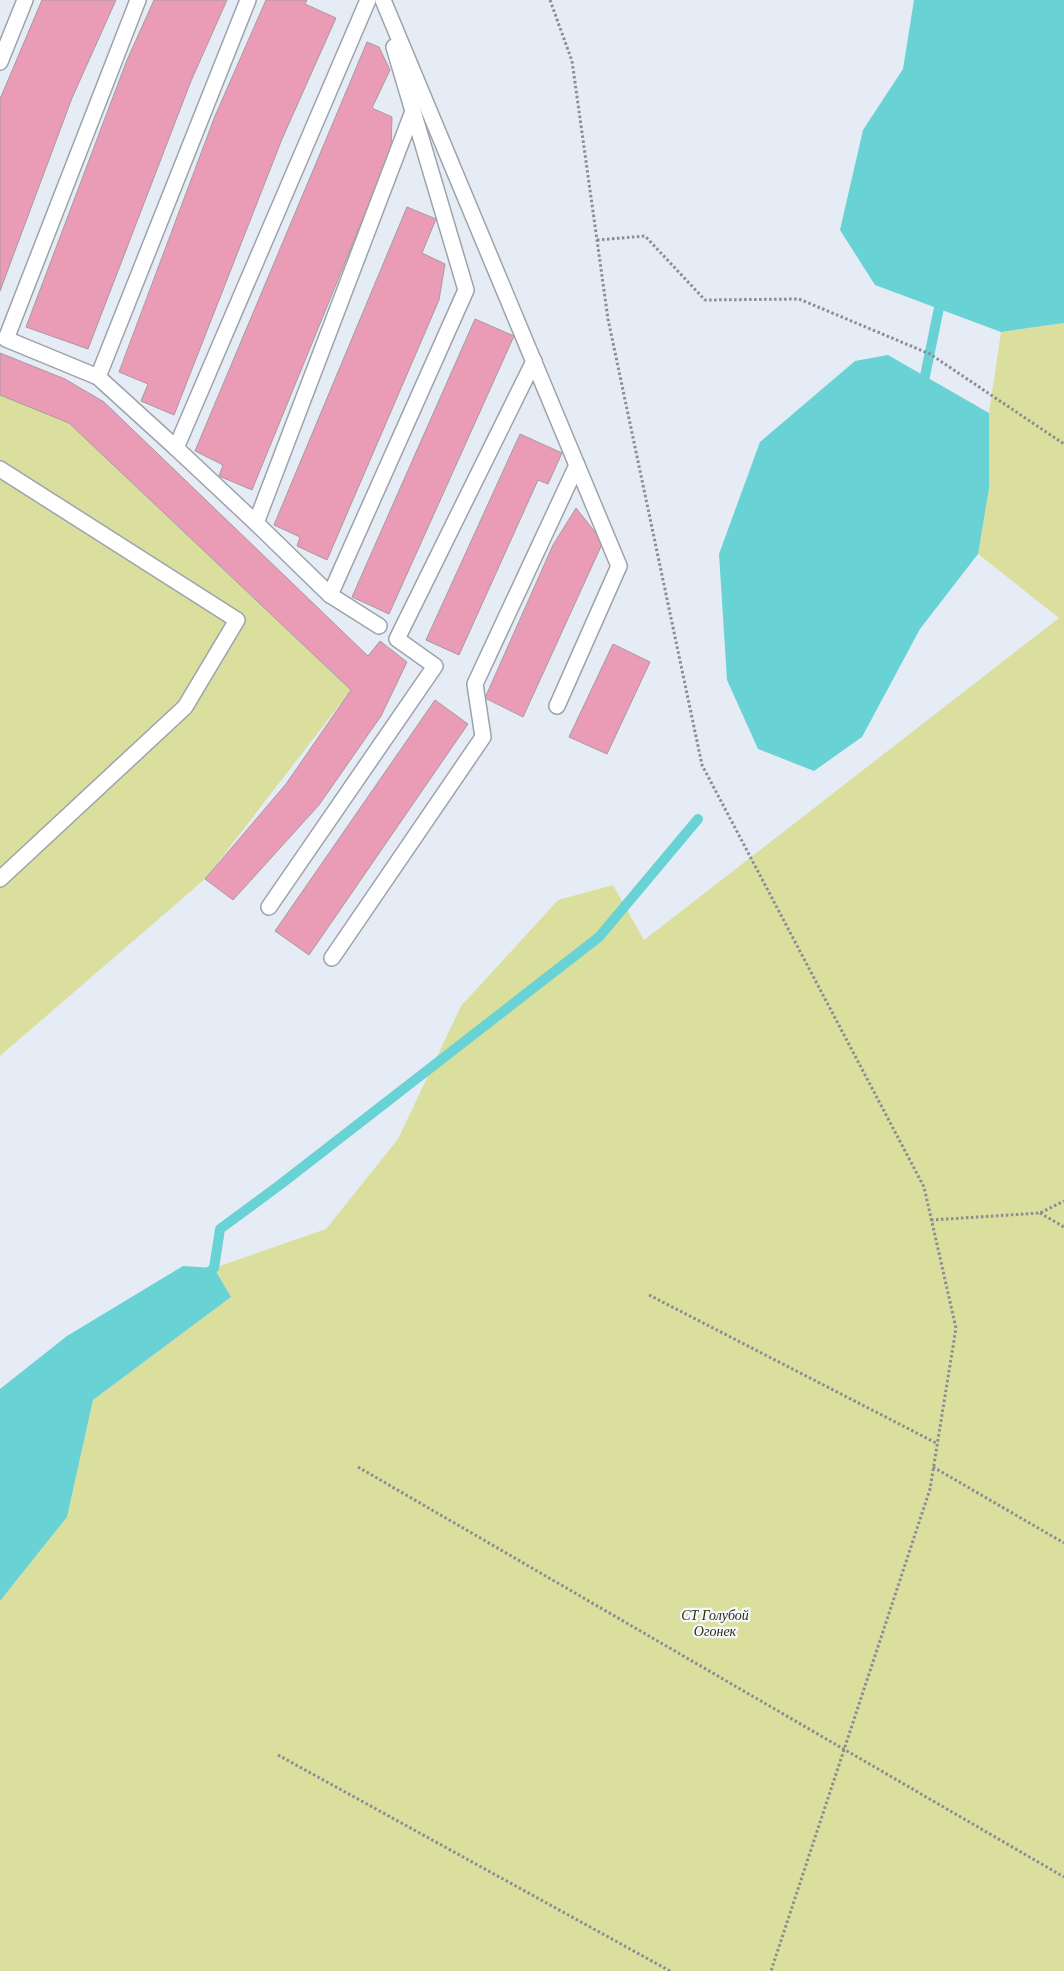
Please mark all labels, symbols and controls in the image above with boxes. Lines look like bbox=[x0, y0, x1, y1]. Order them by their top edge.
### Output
park label: СТ Голубой Огонек bbox=[681, 1608, 749, 1639]

